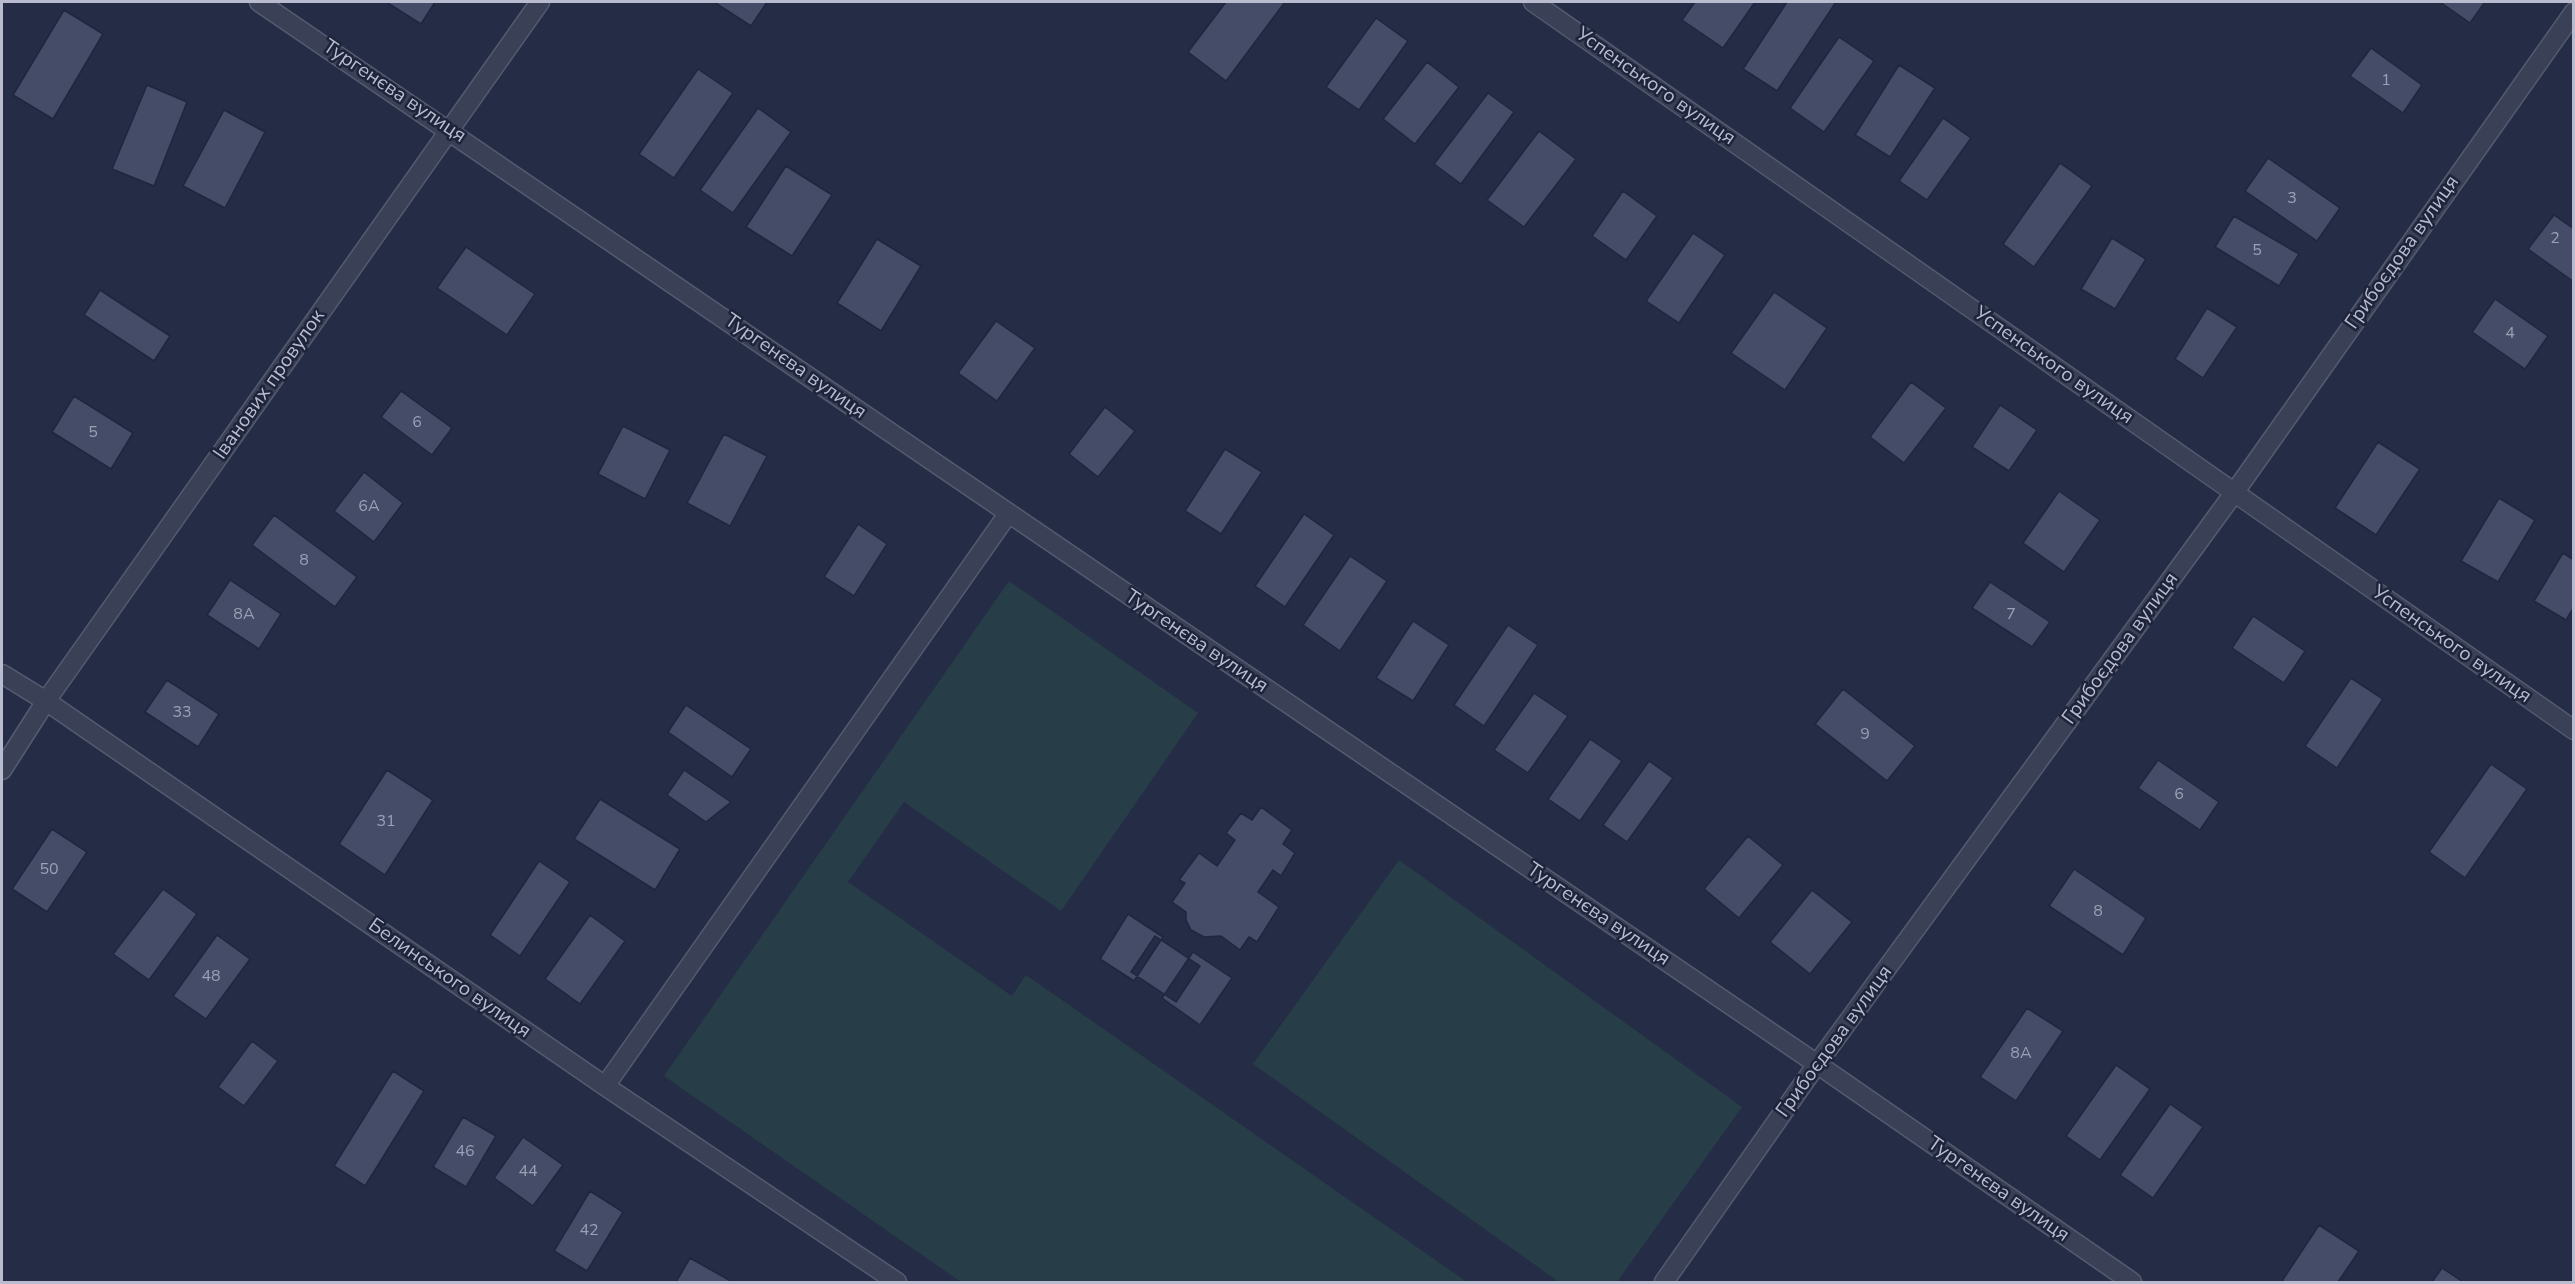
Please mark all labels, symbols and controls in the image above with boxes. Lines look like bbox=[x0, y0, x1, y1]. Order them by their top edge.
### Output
street label: Успенського вулиця bbox=[1571, 23, 1739, 151]
street label: Тургенєва вулиця bbox=[318, 35, 470, 149]
house number: 1 bbox=[2381, 71, 2391, 91]
street label: Грибоєдова вулиця bbox=[2341, 172, 2465, 334]
house number: 3 bbox=[2287, 189, 2297, 209]
house number: 2 bbox=[2550, 229, 2560, 249]
house number: 5 bbox=[2252, 241, 2262, 261]
street label: Успенського вулиця bbox=[1969, 302, 2137, 430]
street label: Іванових провулок bbox=[209, 305, 331, 465]
street label: Тургенєва вулиця bbox=[719, 309, 871, 425]
house number: 4 bbox=[2505, 324, 2515, 344]
house number: 6 bbox=[412, 413, 422, 433]
house number: 5 bbox=[88, 423, 98, 443]
house number: 6А bbox=[358, 497, 380, 517]
house number: 8 bbox=[299, 551, 309, 571]
street label: Грибоєдова вулиця bbox=[2058, 568, 2184, 730]
street label: Успенського вулиця bbox=[2367, 581, 2535, 709]
street label: Тургенєва вулиця bbox=[1120, 585, 1272, 699]
house number: 8А bbox=[233, 605, 255, 625]
house number: 7 bbox=[2006, 605, 2016, 625]
house number: 33 bbox=[172, 703, 192, 723]
house number: 9 bbox=[1860, 725, 1870, 745]
house number: 6 bbox=[2174, 785, 2184, 805]
house number: 31 bbox=[376, 812, 396, 832]
street label: Тургенєва вулиця bbox=[1522, 858, 1674, 972]
house number: 50 bbox=[39, 860, 59, 880]
house number: 8 bbox=[2093, 902, 2103, 922]
street label: Белинського вулиця bbox=[363, 914, 535, 1044]
street label: Грибоєдова вулиця bbox=[1772, 961, 1898, 1123]
house number: 48 bbox=[201, 967, 221, 987]
house number: 8А bbox=[2010, 1044, 2032, 1064]
street label: Тургенєва вулиця bbox=[1922, 1132, 2074, 1248]
house number: 46 bbox=[455, 1142, 475, 1162]
house number: 44 bbox=[518, 1162, 538, 1182]
house number: 42 bbox=[579, 1221, 599, 1241]

